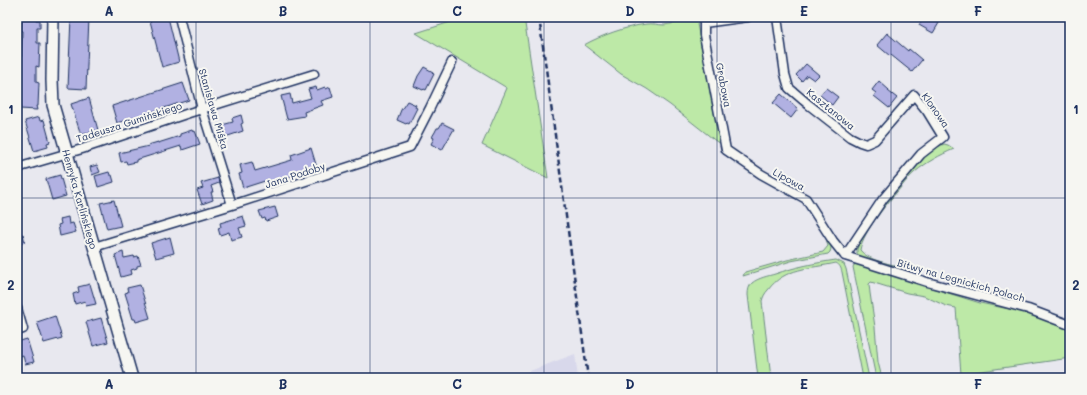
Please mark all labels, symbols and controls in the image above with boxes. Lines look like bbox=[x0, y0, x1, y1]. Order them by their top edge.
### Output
text: A bbox=[104, 2, 114, 19]
text: B bbox=[279, 2, 288, 19]
text: C bbox=[452, 2, 462, 19]
text: D bbox=[625, 2, 635, 19]
text: E bbox=[800, 2, 808, 19]
text: F bbox=[974, 2, 982, 19]
street label: Grabowa bbox=[713, 62, 735, 108]
street label: Stanisława Miśka bbox=[196, 67, 232, 151]
street label: Kasztanowa bbox=[804, 85, 858, 133]
street label: Klonowa bbox=[919, 90, 953, 130]
street label: Tadeusza Gumińskiego bbox=[74, 98, 184, 146]
text: 1 bbox=[8, 100, 14, 117]
text: 1 bbox=[1073, 100, 1079, 117]
street label: Henryka Karlińskiego bbox=[59, 147, 101, 251]
street label: Jana Podoby bbox=[263, 159, 327, 191]
street label: Lipowa bbox=[771, 165, 807, 193]
street label: Bitwy na Legnickich Polach bbox=[896, 255, 1027, 305]
text: 2 bbox=[7, 276, 15, 293]
text: 2 bbox=[1072, 276, 1080, 293]
text: A bbox=[104, 375, 114, 392]
text: B bbox=[279, 375, 288, 392]
text: C bbox=[452, 375, 462, 392]
text: D bbox=[625, 375, 635, 392]
text: E bbox=[800, 375, 808, 392]
text: F bbox=[974, 375, 982, 392]

